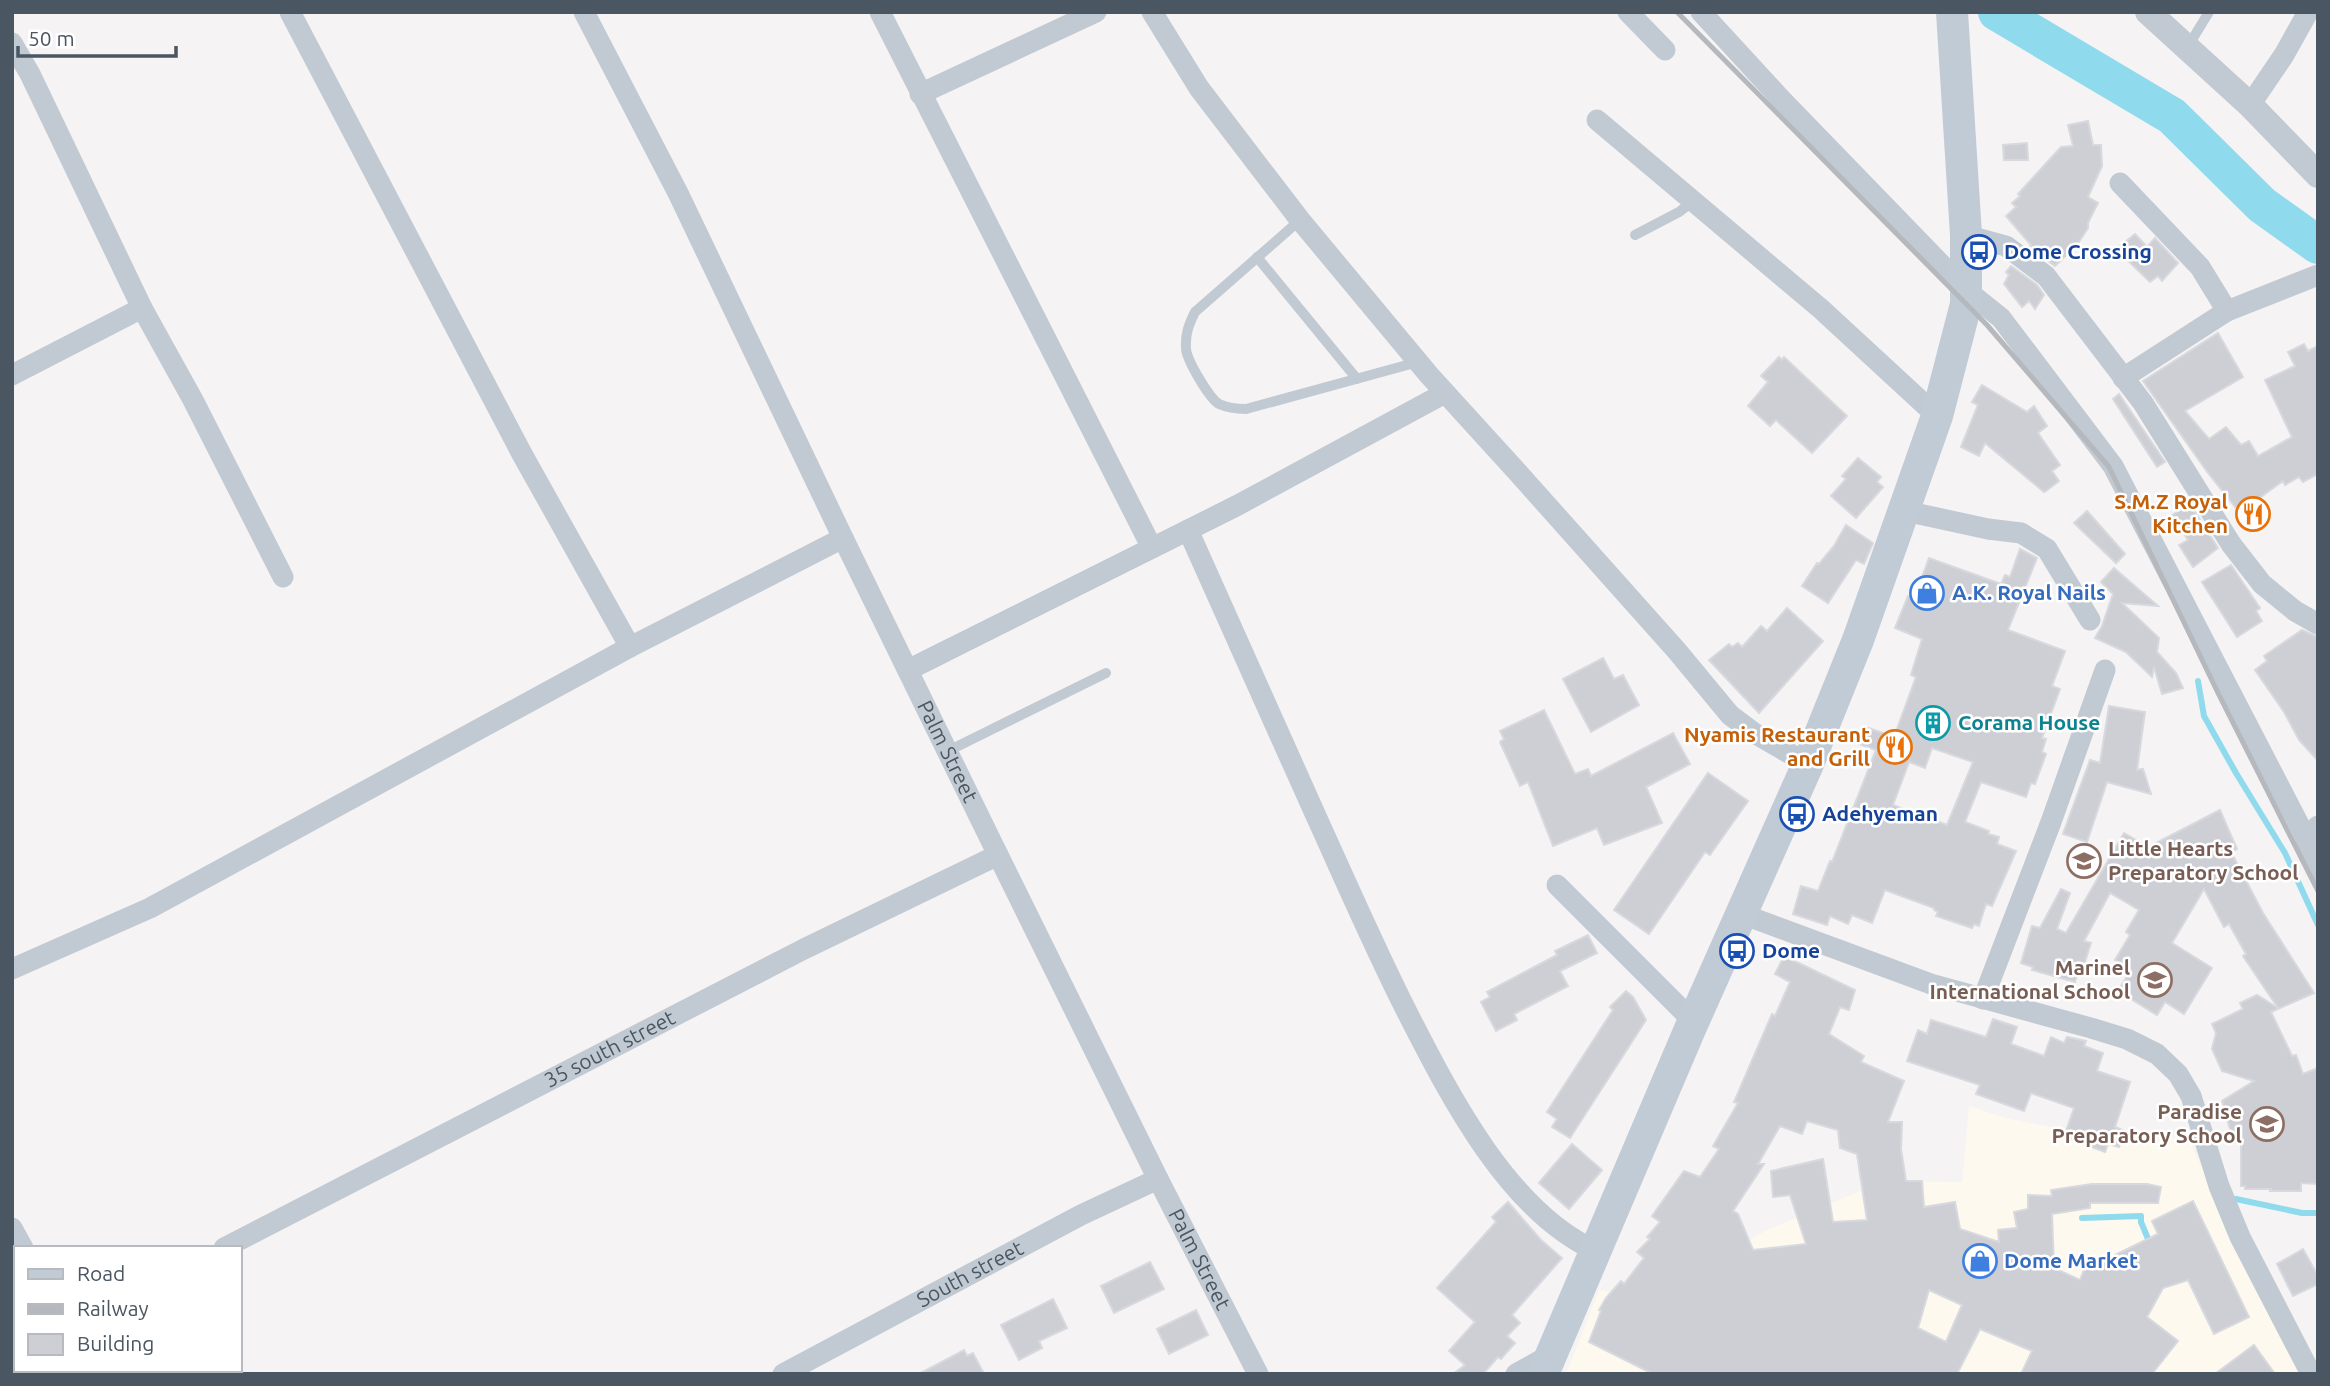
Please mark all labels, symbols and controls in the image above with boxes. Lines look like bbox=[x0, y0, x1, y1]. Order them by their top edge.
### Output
scale bar bbox=[18, 14, 175, 58]
text: 50 m bbox=[28, 26, 75, 50]
bus stop icon: Dome Crossing bbox=[1960, 233, 1998, 271]
place label: Dome Crossing bbox=[2004, 239, 2152, 263]
place label: S.M.Z Royal Kitchen bbox=[2114, 489, 2228, 537]
restaurant icon: S.M.Z Royal Kitchen bbox=[2234, 495, 2272, 533]
shop icon: A.K. Royal Nails bbox=[1908, 574, 1946, 612]
place label: A.K. Royal Nails bbox=[1952, 580, 2106, 604]
street label: Palm Street bbox=[913, 696, 983, 806]
building icon: Corama House bbox=[1914, 704, 1952, 742]
place label: Corama House bbox=[1958, 710, 2100, 734]
place label: Nyamis Restaurant and Grill bbox=[1684, 722, 1870, 770]
restaurant icon: Nyamis Restaurant and Grill bbox=[1876, 728, 1914, 766]
bus stop icon: Adehyeman bbox=[1778, 795, 1816, 833]
place label: Adehyeman bbox=[1822, 801, 1938, 825]
place label: Little Hearts Preparatory School bbox=[2108, 836, 2299, 884]
school or university icon: Little Hearts Preparatory School bbox=[2065, 842, 2103, 880]
bus stop icon: Dome bbox=[1718, 932, 1756, 970]
place label: Dome bbox=[1762, 938, 1820, 962]
place label: Marinel International School bbox=[1930, 955, 2130, 1003]
school or university icon: Marinel International School bbox=[2136, 961, 2174, 999]
street label: 35 south street bbox=[540, 1005, 679, 1092]
place label: Paradise Preparatory School bbox=[2051, 1099, 2242, 1147]
school or university icon: Paradise Preparatory School bbox=[2248, 1105, 2286, 1143]
street label: Palm Street bbox=[1164, 1204, 1236, 1314]
street label: South street bbox=[912, 1235, 1027, 1311]
shop icon: Dome Market bbox=[1961, 1242, 1999, 1280]
legend bbox=[14, 1246, 242, 1372]
place label: Dome Market bbox=[2004, 1248, 2138, 1272]
text: Road bbox=[77, 1261, 125, 1285]
text: Railway bbox=[77, 1296, 149, 1320]
text: Building bbox=[77, 1331, 154, 1355]

